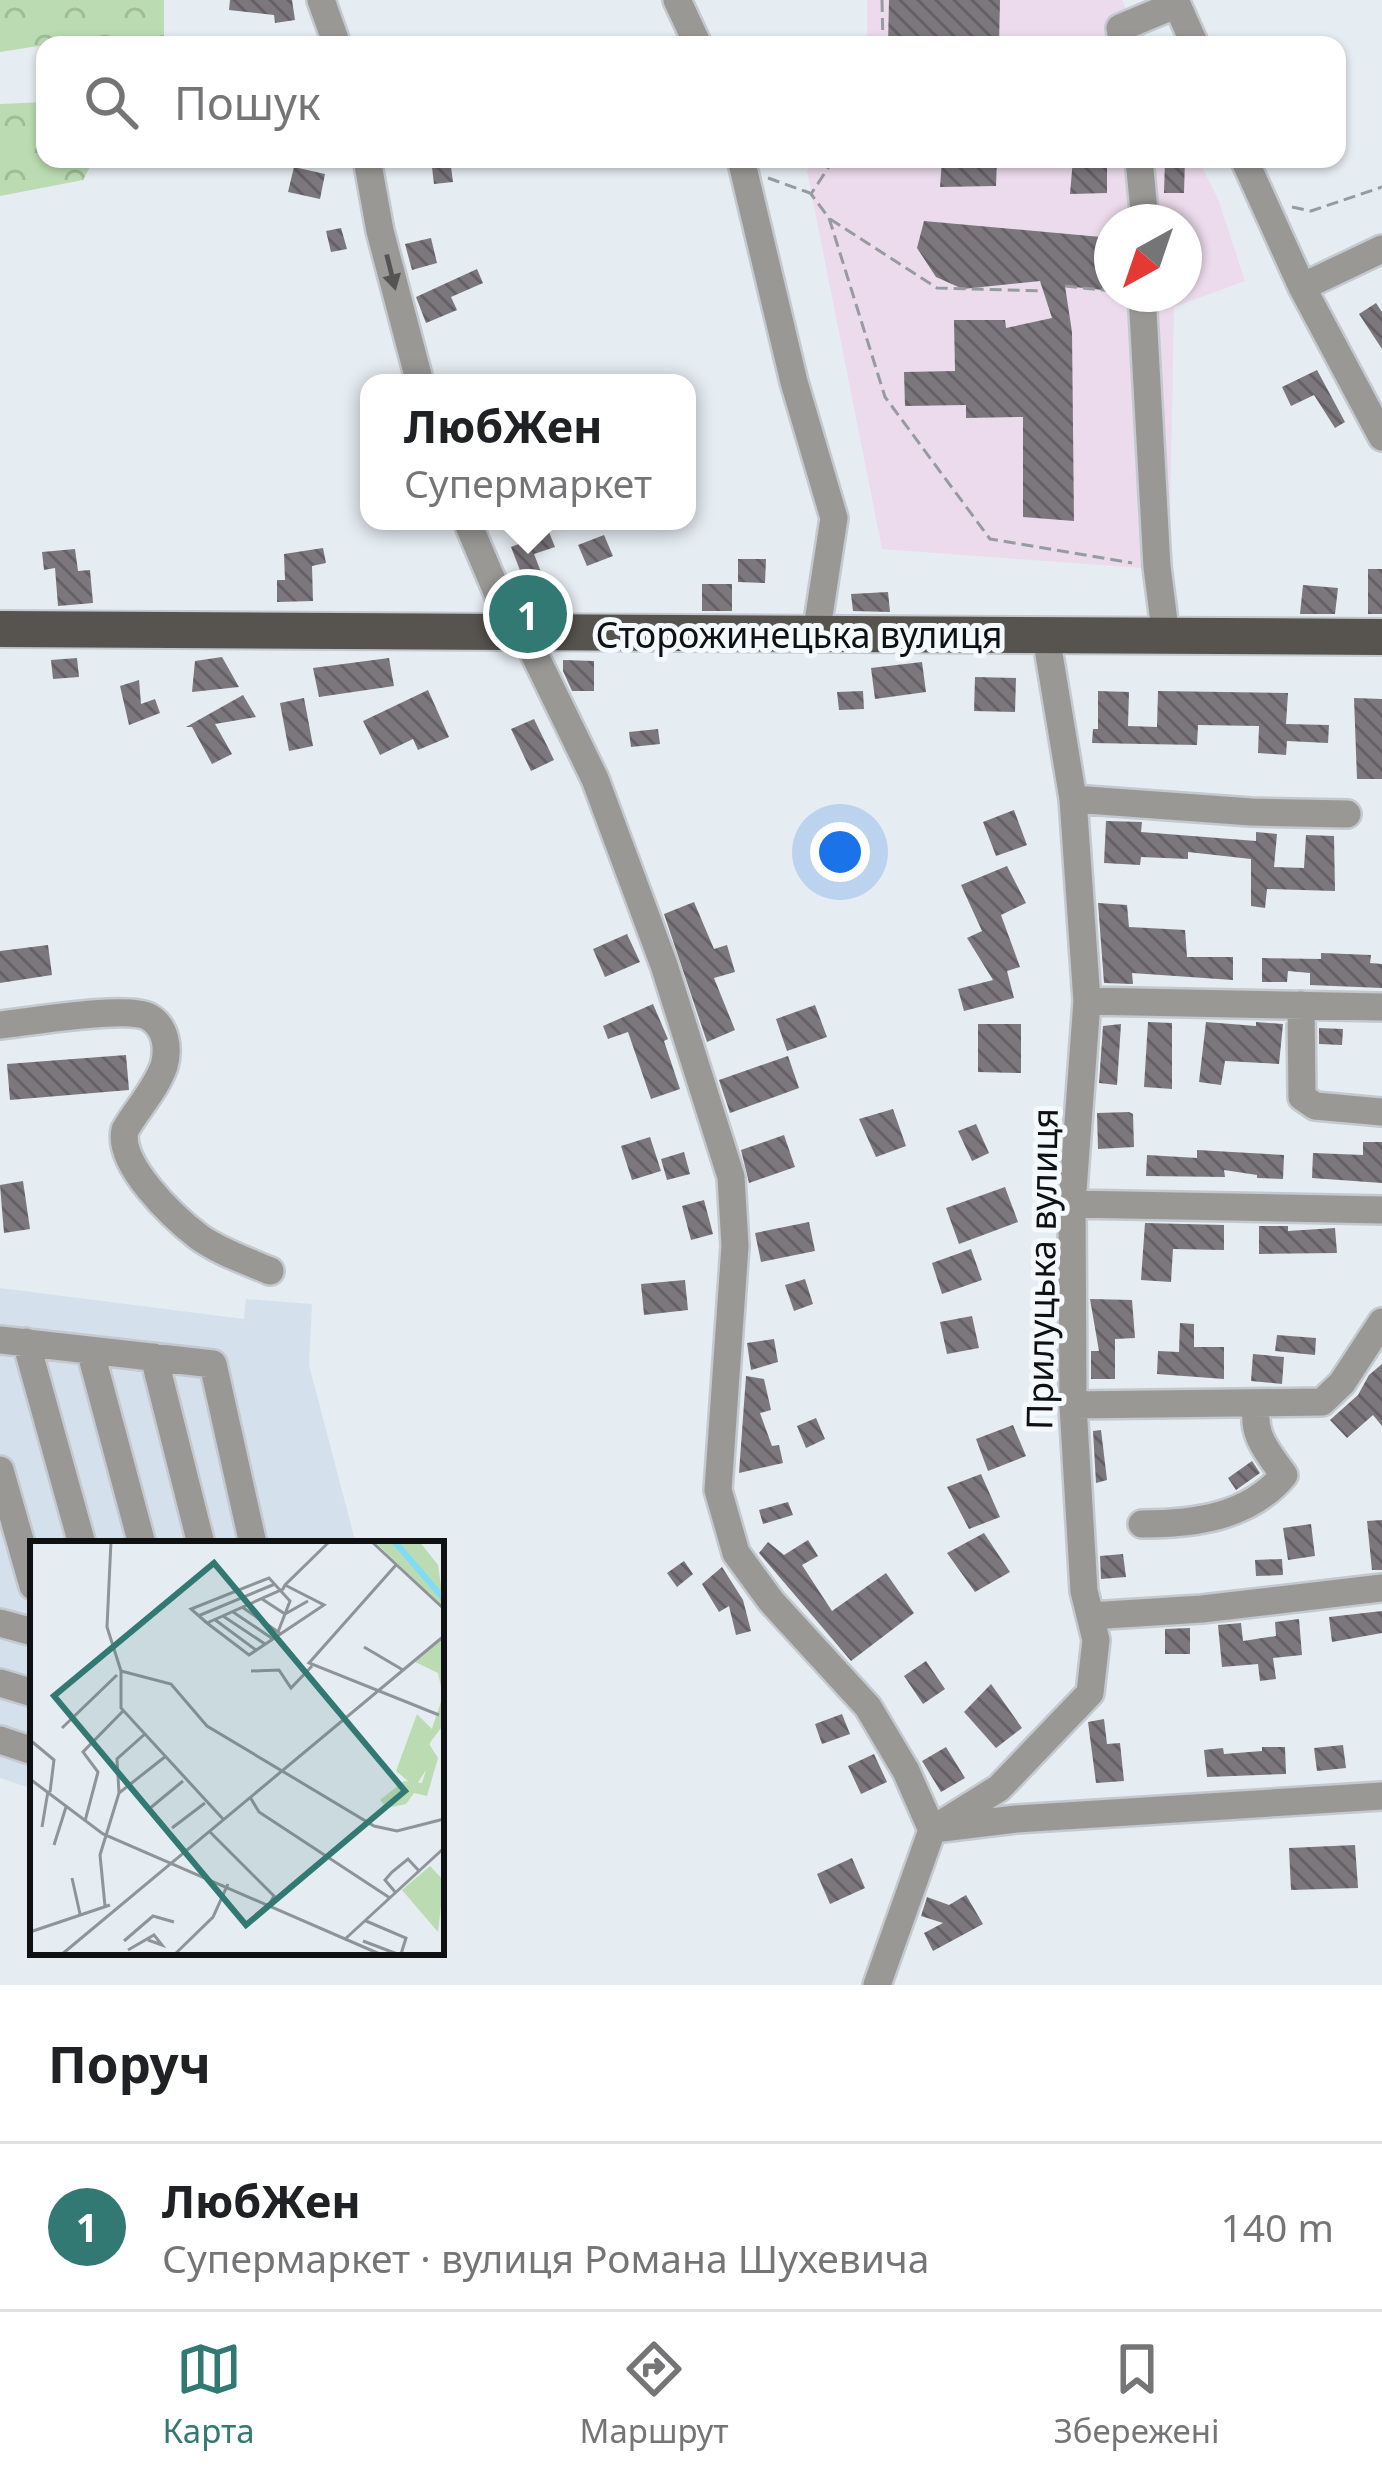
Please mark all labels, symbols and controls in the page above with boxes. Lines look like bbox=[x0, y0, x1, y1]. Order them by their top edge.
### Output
search box bbox=[36, 36, 1346, 168]
icon: search bbox=[78, 69, 144, 135]
text: Пошук bbox=[174, 72, 321, 133]
north arrow bbox=[1094, 204, 1202, 312]
one-way arrow bbox=[382, 253, 401, 290]
popup bbox=[360, 374, 696, 530]
text: ЛюбЖен bbox=[404, 395, 603, 456]
text: Супермаркет bbox=[404, 456, 652, 509]
pin: 1 bbox=[489, 569, 567, 659]
street label: Сторожинецька вулиця bbox=[595, 610, 1003, 659]
your location bbox=[810, 822, 870, 882]
street label: Прилуцька вулиця bbox=[1014, 1107, 1069, 1431]
inset map bbox=[30, 1541, 444, 1955]
text: Поруч bbox=[48, 2028, 211, 2098]
text: ЛюбЖен bbox=[162, 2170, 361, 2231]
text: 1 bbox=[76, 2200, 98, 2253]
text: 140 m bbox=[1220, 2200, 1334, 2253]
text: Супермаркет · вулиця Романа Шухевича bbox=[162, 2231, 930, 2284]
tab: Карта bbox=[163, 2336, 255, 2453]
tab: Маршрут bbox=[580, 2336, 729, 2453]
tab: Збережені bbox=[1054, 2336, 1220, 2453]

